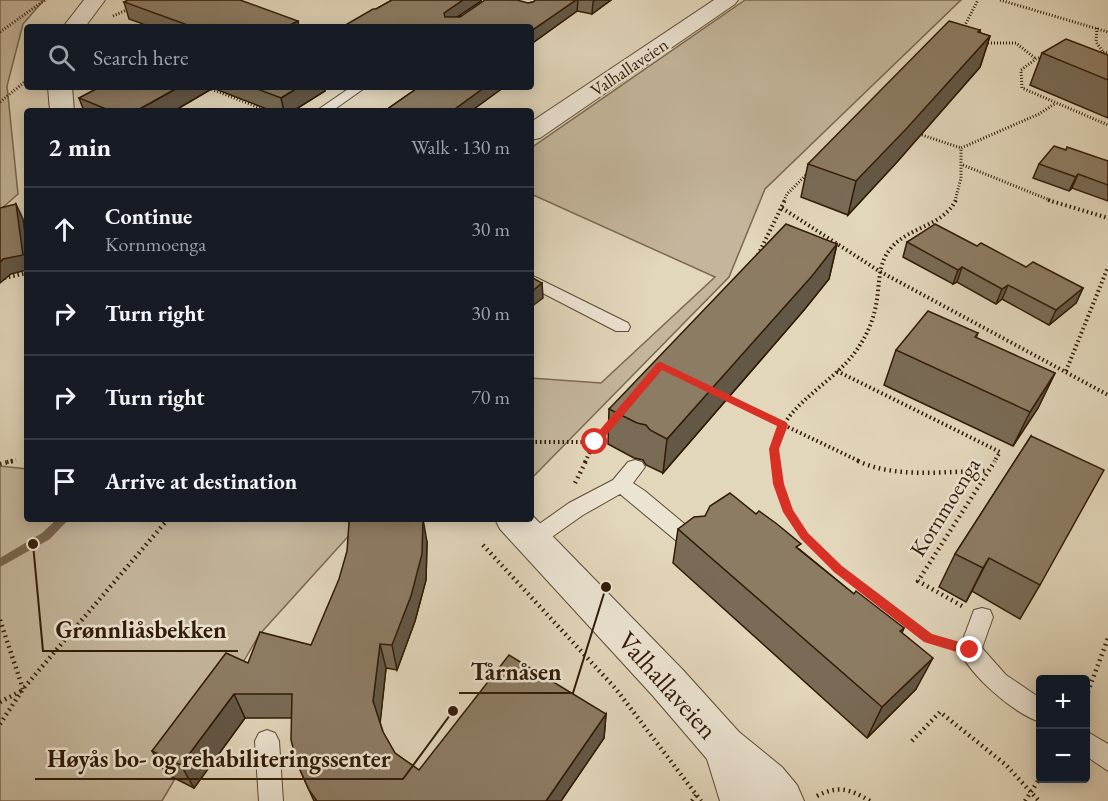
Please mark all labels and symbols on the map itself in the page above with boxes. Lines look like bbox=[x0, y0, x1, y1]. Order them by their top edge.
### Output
street label: Valhallaveien bbox=[586, 32, 673, 101]
route start bbox=[581, 428, 607, 454]
street label: Kornmoenga bbox=[903, 452, 987, 562]
callout: Grønnliåsbekken bbox=[43, 609, 238, 651]
text: Grønnliåsbekken bbox=[55, 614, 227, 645]
street label: Valhallaveien bbox=[610, 624, 726, 746]
route end bbox=[956, 636, 982, 662]
callout: Tårnåsen bbox=[459, 651, 573, 693]
text: Tårnåsen bbox=[471, 656, 562, 687]
callout: Høyås bo- og rehabiliteringssenter bbox=[35, 737, 403, 779]
text: Høyås bo- og rehabiliteringssenter bbox=[47, 743, 391, 775]

